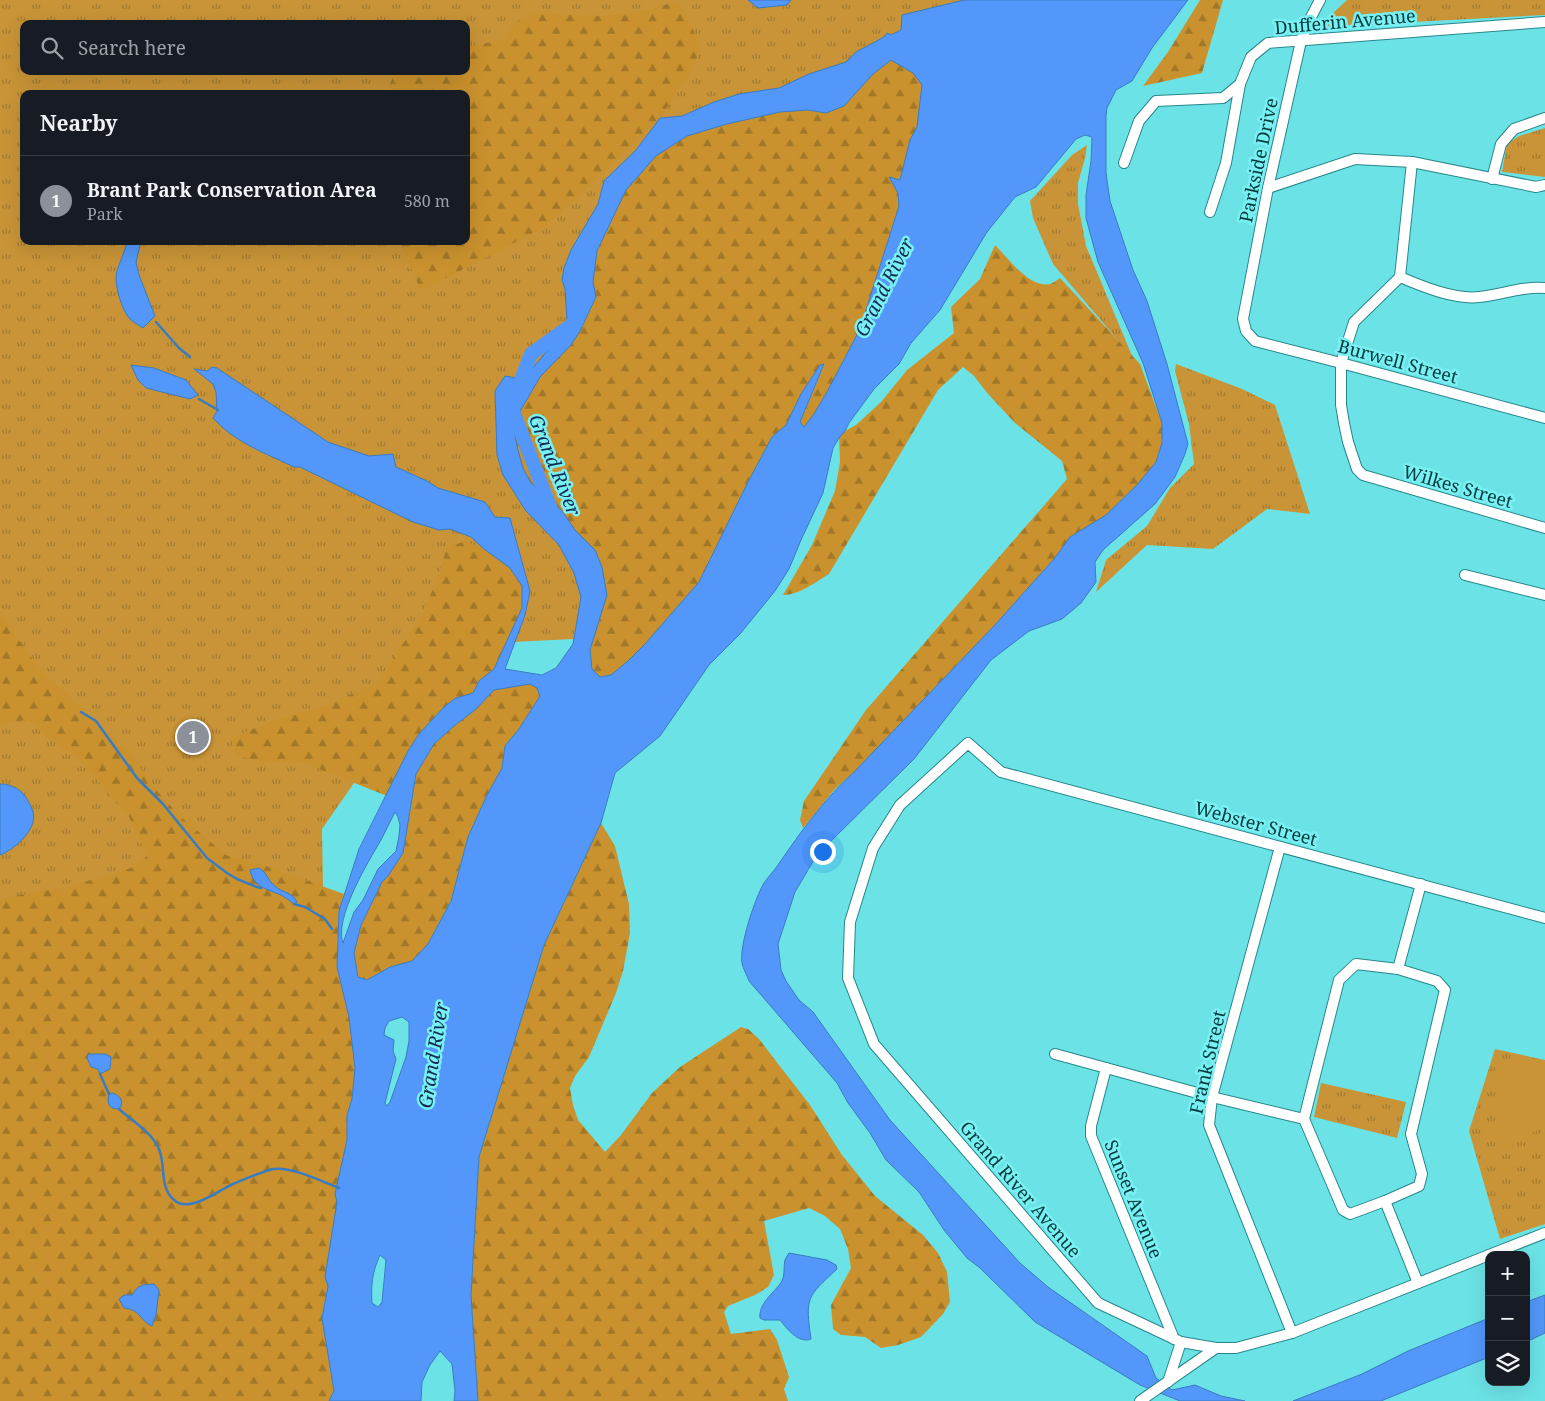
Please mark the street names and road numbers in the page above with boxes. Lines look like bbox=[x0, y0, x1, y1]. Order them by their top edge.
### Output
street label: Dufferin Avenue bbox=[1273, 3, 1417, 39]
street label: Parkside Drive bbox=[1233, 96, 1283, 224]
street label: Burwell Street bbox=[1336, 334, 1460, 388]
street label: Wilkes Street bbox=[1400, 459, 1516, 513]
street label: Webster Street bbox=[1192, 795, 1320, 851]
street label: Frank Street bbox=[1183, 1008, 1231, 1116]
street label: Grand River Avenue bbox=[955, 1116, 1087, 1262]
street label: Sunset Avenue bbox=[1099, 1136, 1169, 1262]

